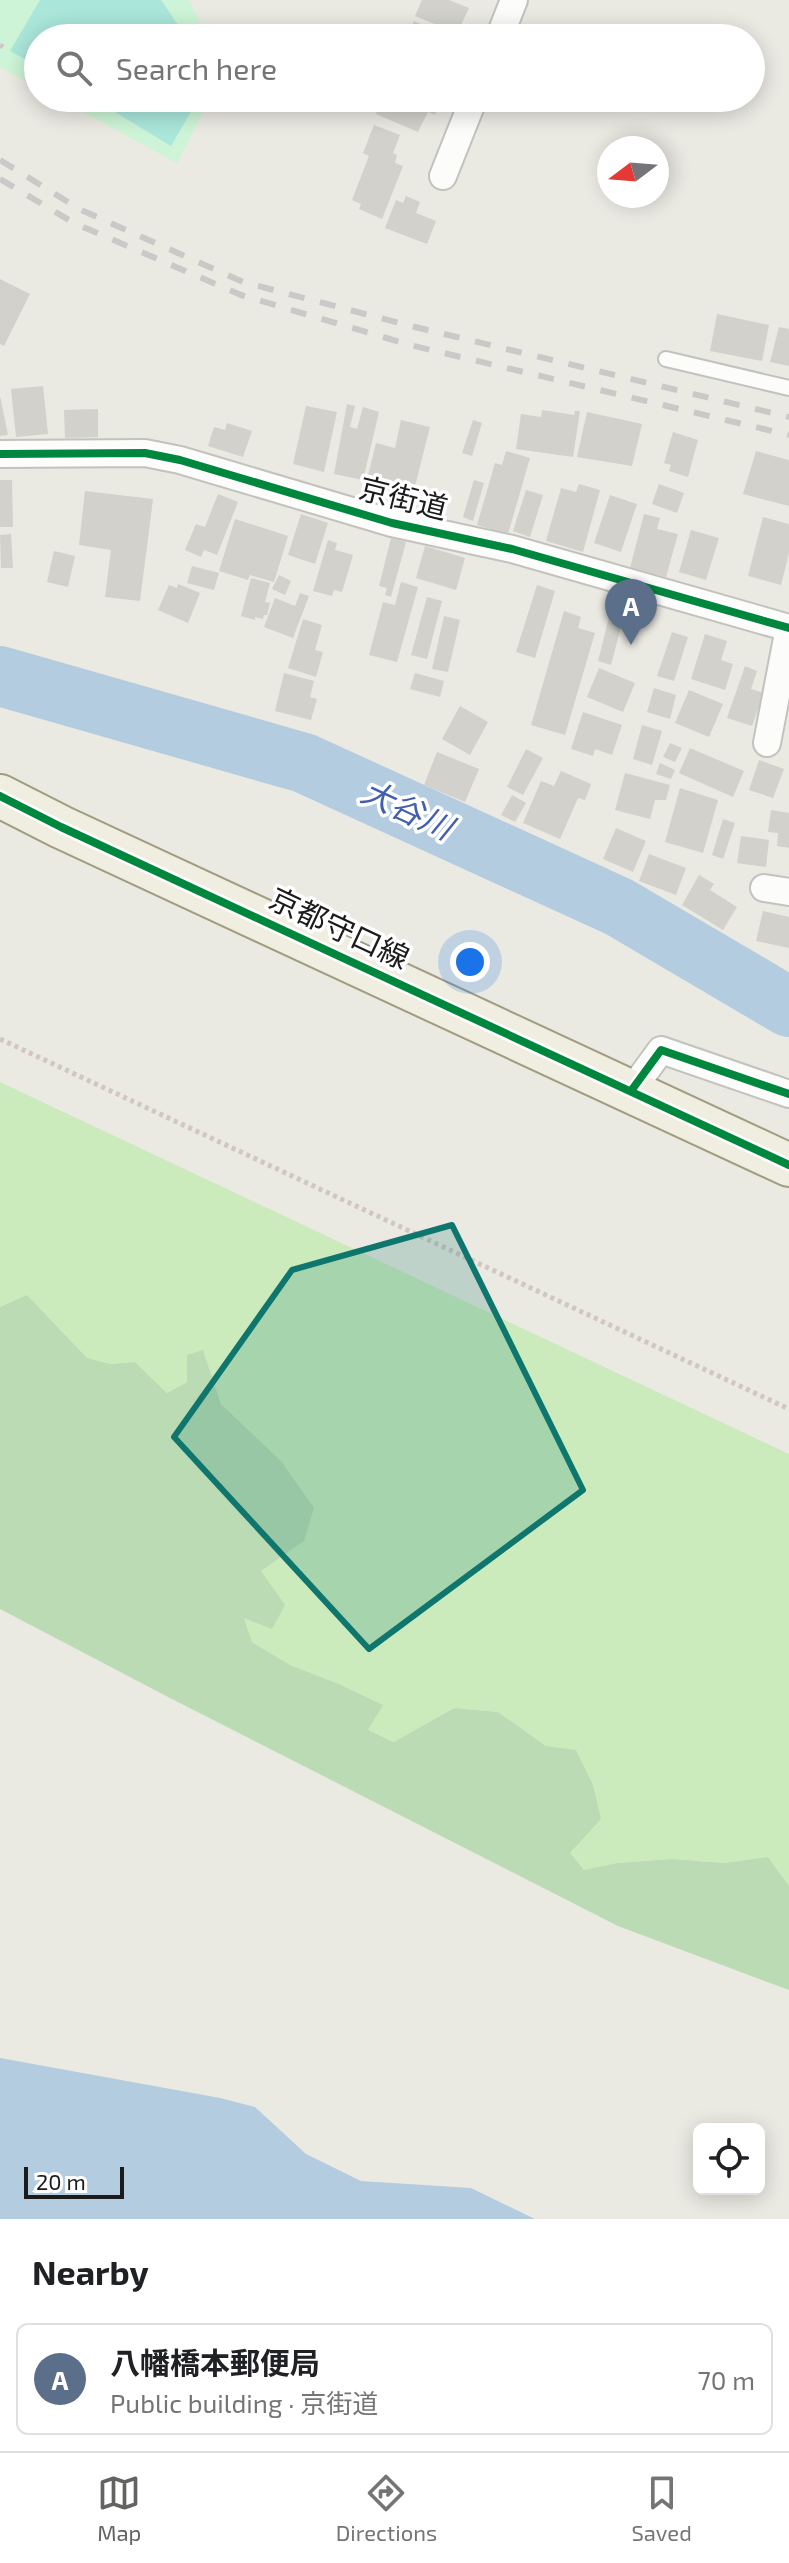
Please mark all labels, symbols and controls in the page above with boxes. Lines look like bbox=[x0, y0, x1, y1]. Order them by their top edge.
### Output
search box bbox=[24, 24, 765, 112]
icon: search bbox=[52, 46, 96, 90]
text: Search here bbox=[116, 50, 277, 86]
north arrow bbox=[597, 136, 669, 208]
street label: 京街道 bbox=[355, 469, 452, 525]
pin: A bbox=[605, 579, 657, 645]
water label: 大谷川 bbox=[356, 771, 462, 847]
street label: 京都守口線 bbox=[264, 879, 415, 975]
your location bbox=[450, 942, 490, 982]
map controls bbox=[693, 2123, 765, 2195]
button: locate bbox=[693, 2123, 765, 2195]
scale bar bbox=[24, 2163, 124, 2199]
text: 20 m bbox=[36, 2168, 86, 2194]
text: Nearby bbox=[32, 2251, 149, 2292]
text: 八幡橋本郵便局 bbox=[110, 2344, 320, 2380]
text: A bbox=[52, 2364, 68, 2395]
text: 70 m bbox=[697, 2364, 755, 2395]
text: Public building · 京街道 bbox=[110, 2387, 378, 2418]
tab: Map bbox=[97, 2471, 141, 2545]
tab: Directions bbox=[336, 2471, 437, 2545]
tab: Saved bbox=[631, 2471, 692, 2545]

